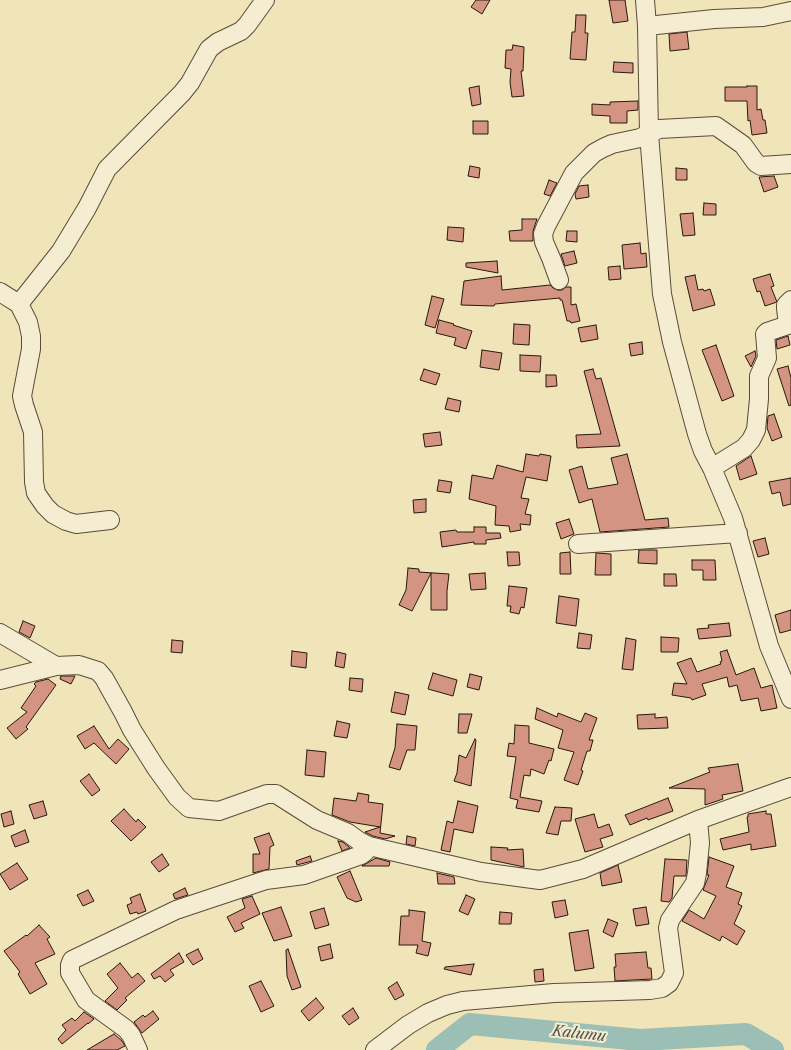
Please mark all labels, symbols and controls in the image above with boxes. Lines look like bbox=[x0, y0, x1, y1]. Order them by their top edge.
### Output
water label: Kalumu bbox=[551, 1022, 607, 1046]

